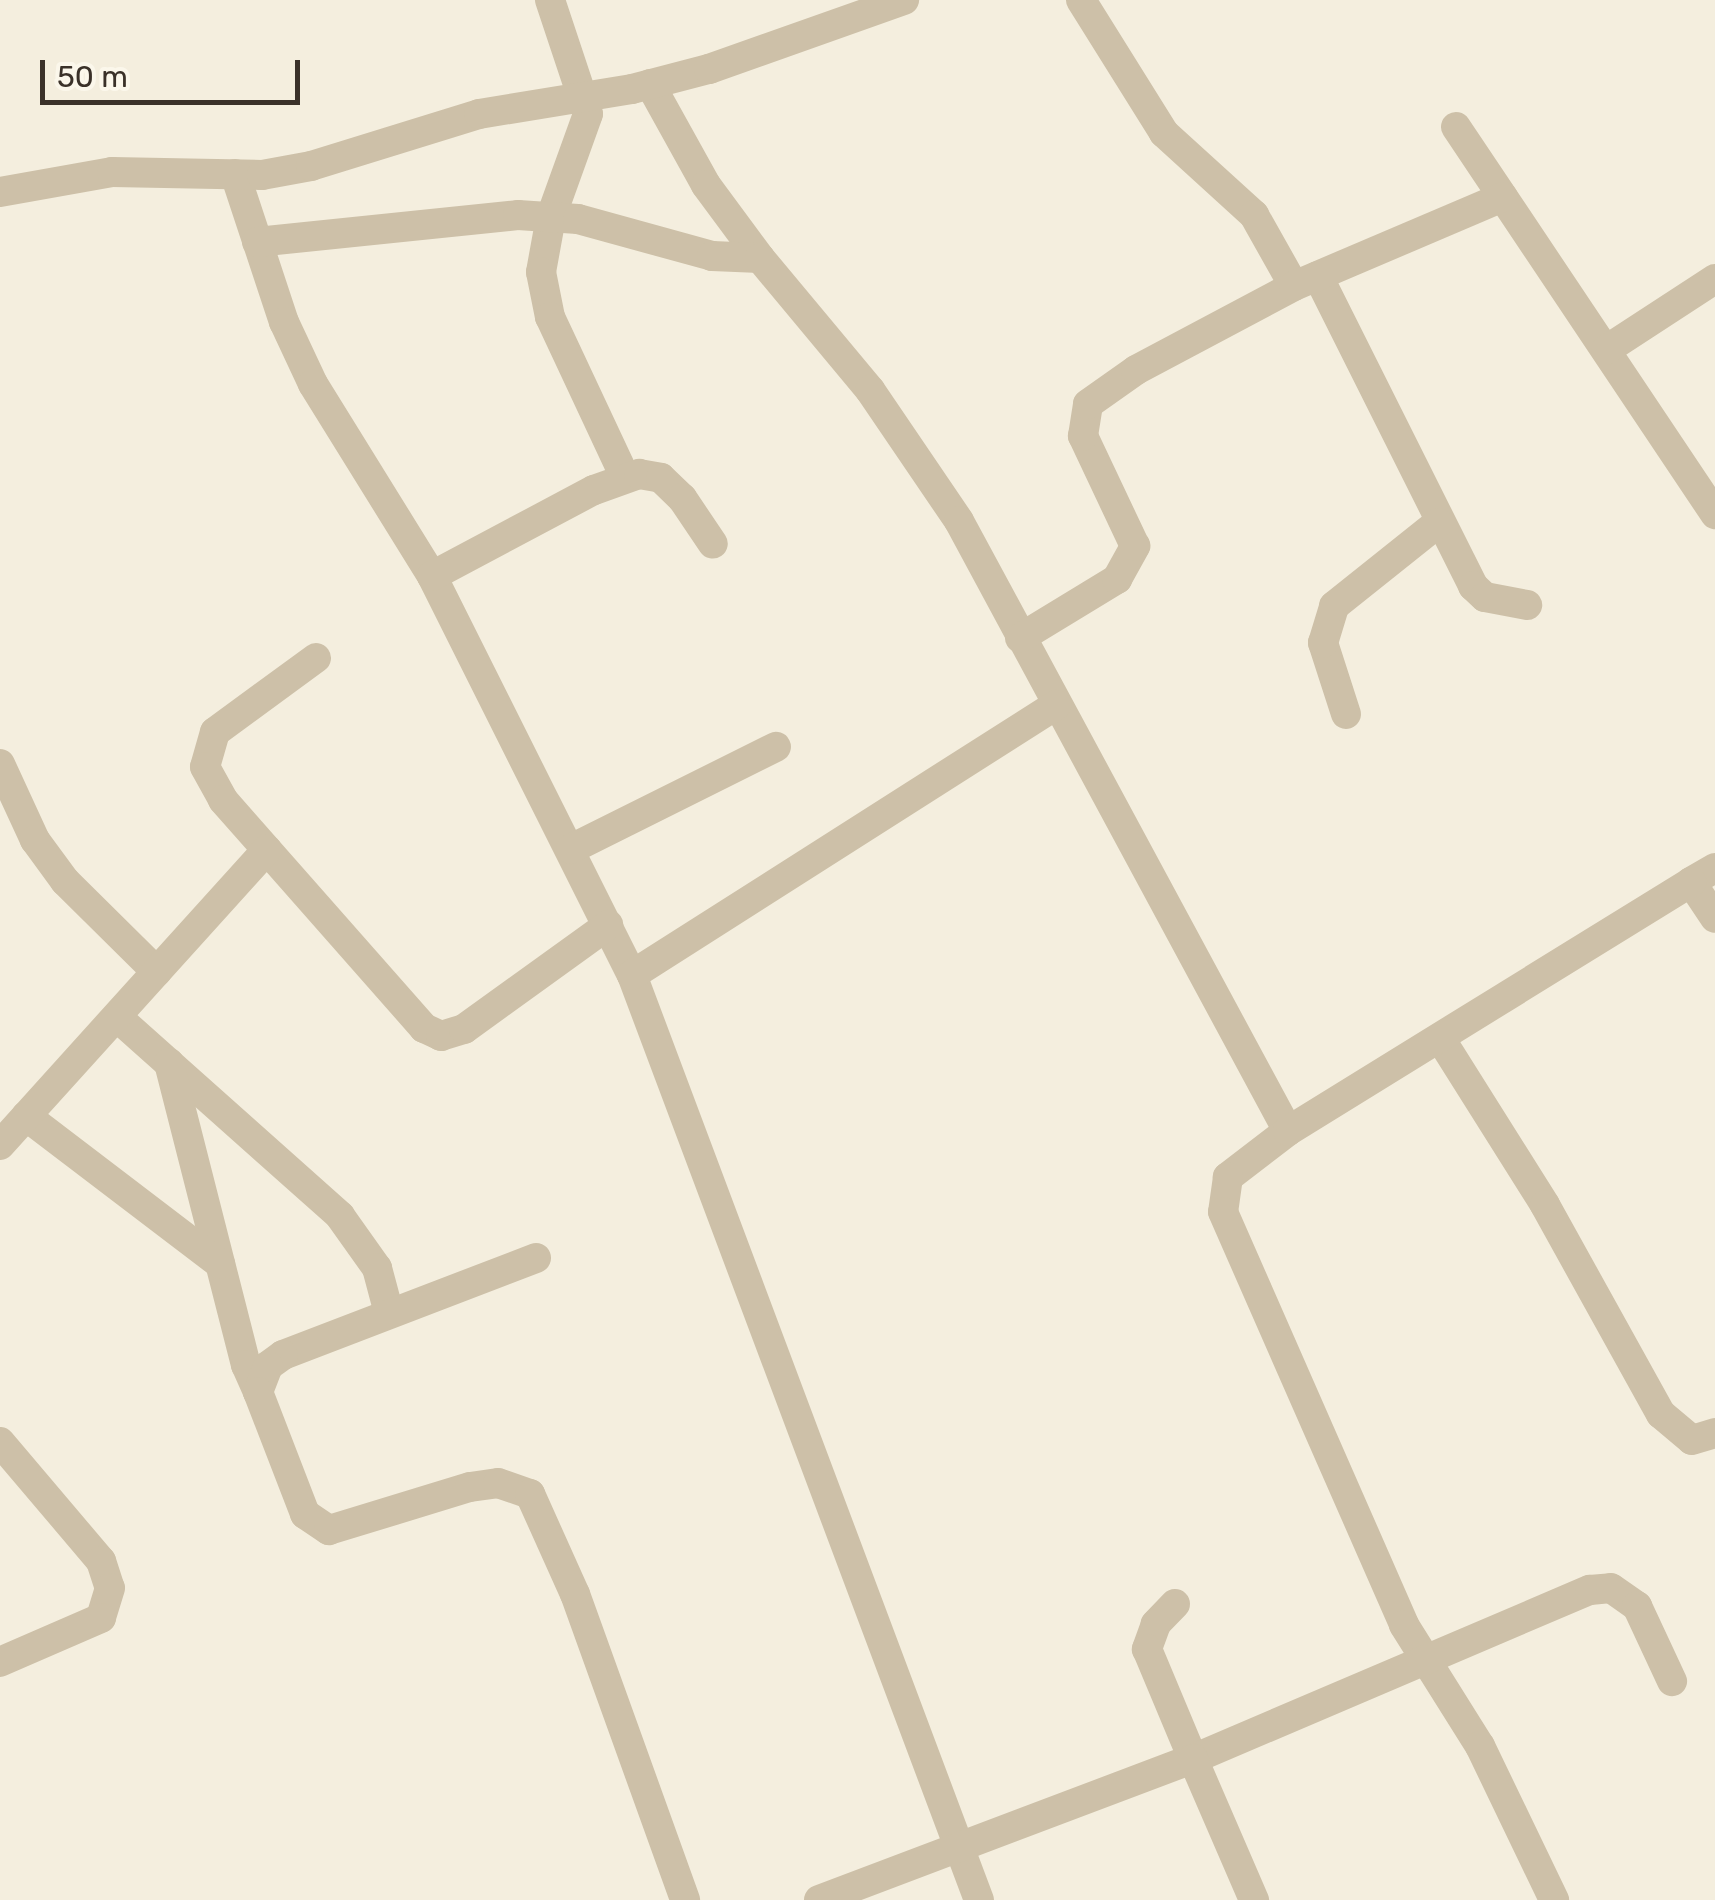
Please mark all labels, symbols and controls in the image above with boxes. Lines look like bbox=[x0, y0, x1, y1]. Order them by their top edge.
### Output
scale bar bbox=[45, 40, 305, 102]
text: 50 m bbox=[57, 59, 128, 95]

